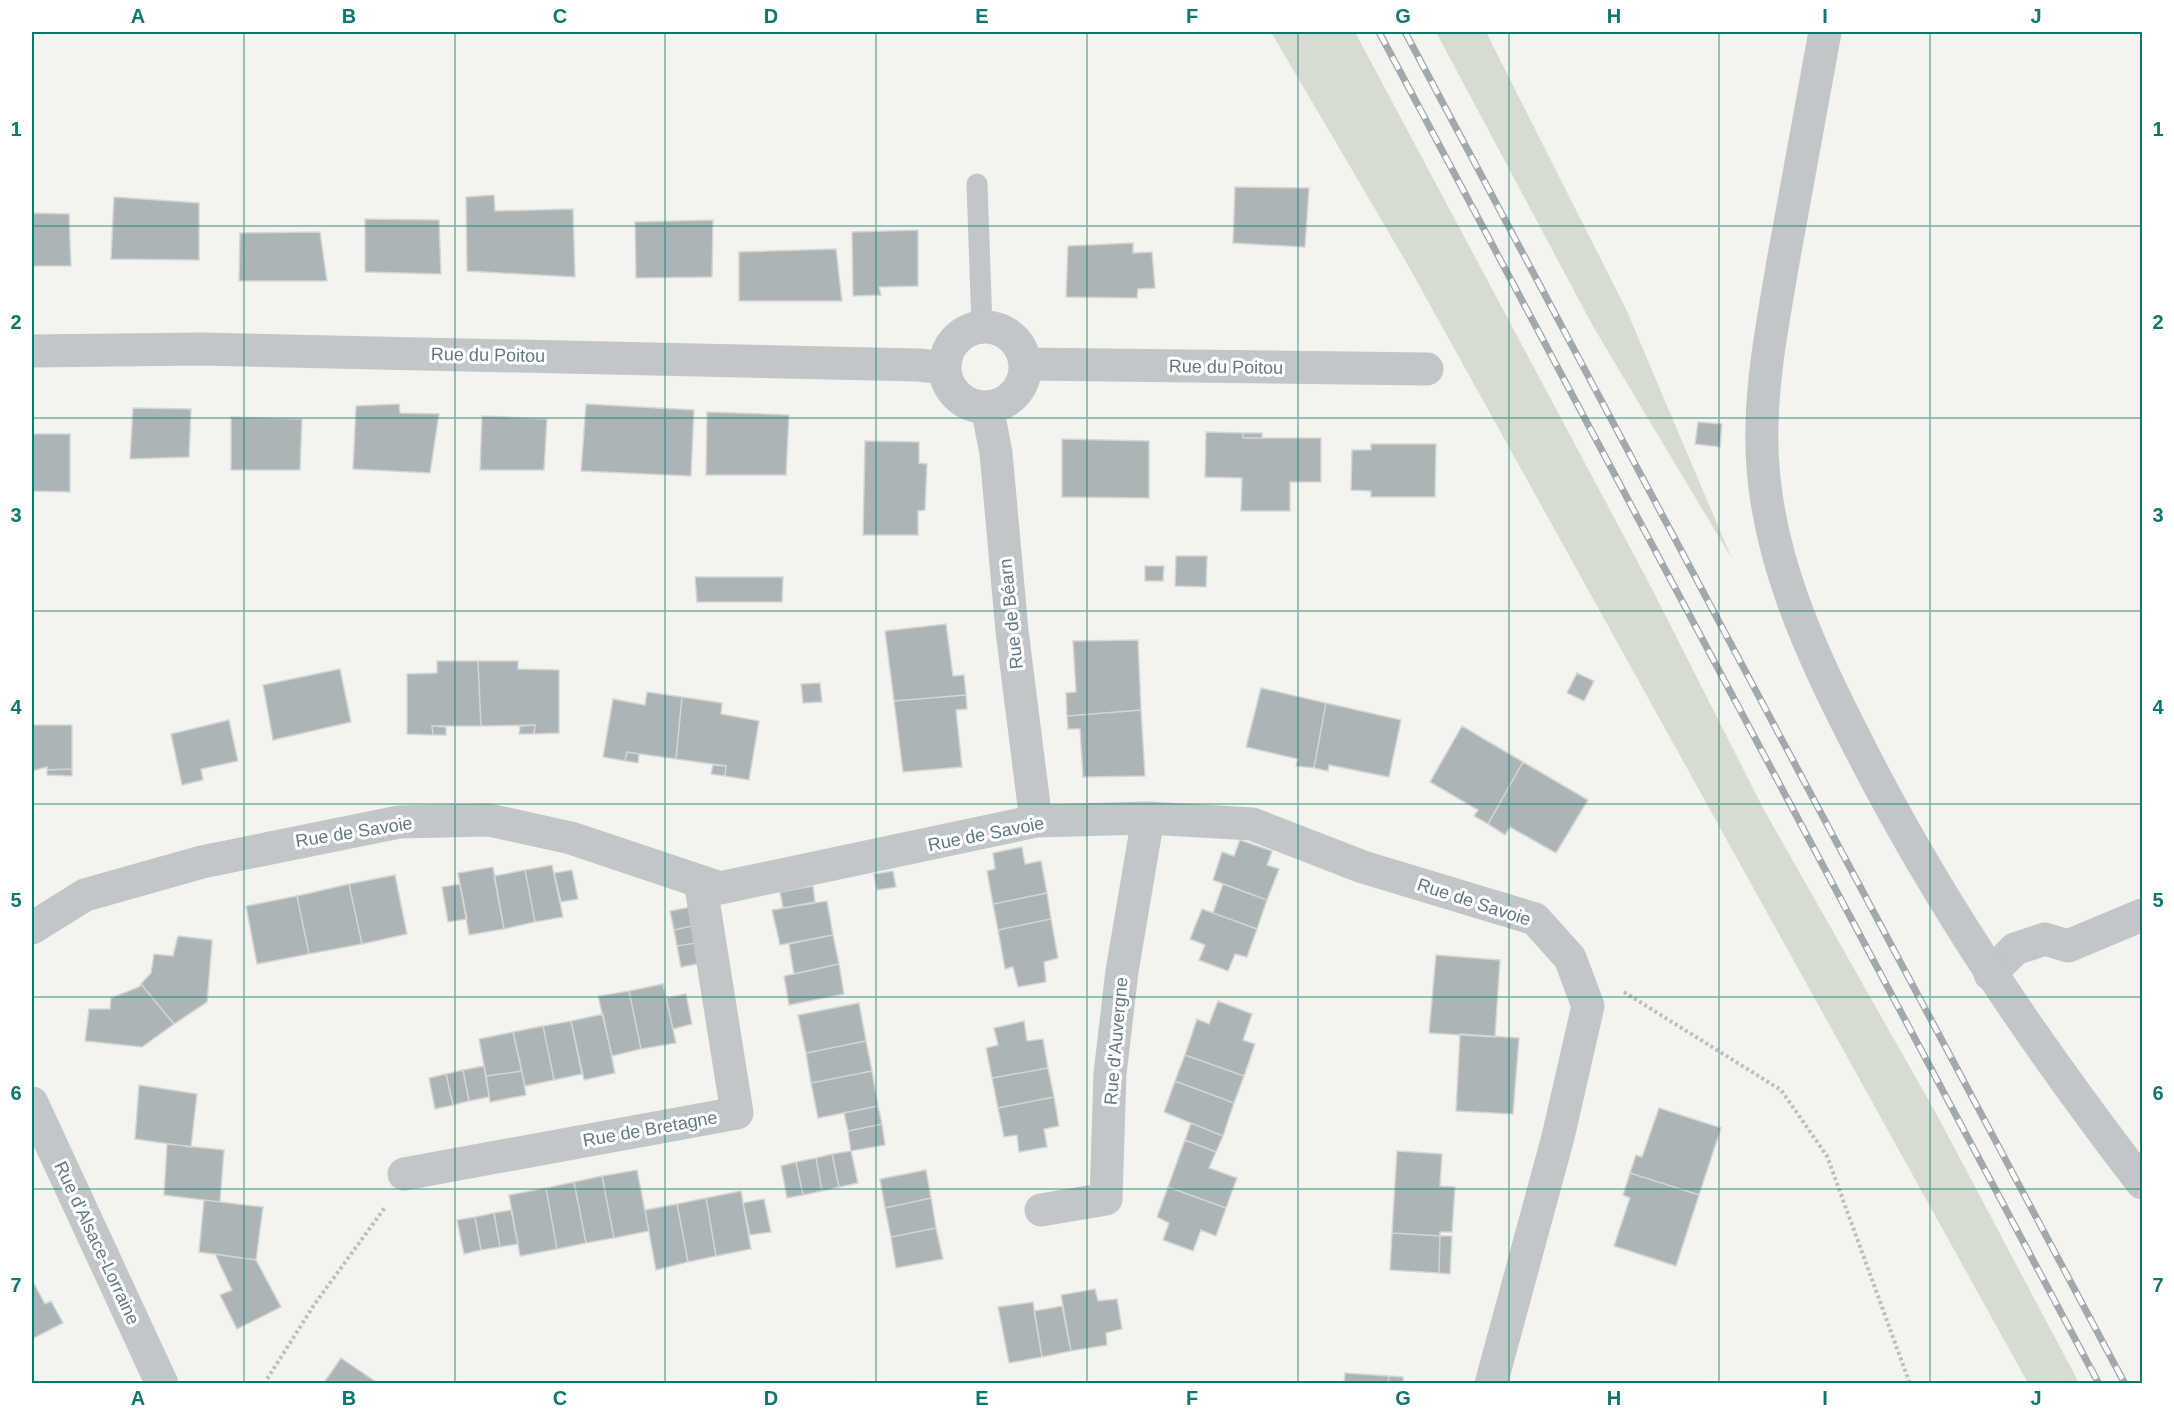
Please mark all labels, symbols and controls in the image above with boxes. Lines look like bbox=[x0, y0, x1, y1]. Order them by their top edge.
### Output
text: A bbox=[131, 5, 145, 27]
text: B bbox=[342, 5, 356, 27]
text: C bbox=[553, 5, 567, 27]
text: D bbox=[764, 5, 778, 27]
text: E bbox=[975, 5, 989, 27]
text: F bbox=[1186, 5, 1198, 27]
text: G bbox=[1395, 5, 1411, 27]
text: H bbox=[1607, 5, 1621, 27]
text: I bbox=[1822, 5, 1828, 27]
text: J bbox=[2030, 5, 2042, 27]
text: 1 bbox=[10, 118, 22, 140]
text: 1 bbox=[2152, 118, 2164, 140]
text: 2 bbox=[10, 311, 22, 333]
text: 2 bbox=[2152, 311, 2164, 333]
street label: Rue du Poitou bbox=[431, 344, 545, 366]
street label: Rue du Poitou bbox=[1169, 356, 1283, 378]
text: 3 bbox=[10, 504, 22, 526]
text: 3 bbox=[2152, 504, 2164, 526]
street label: Rue de Béarn bbox=[995, 558, 1027, 670]
text: 4 bbox=[10, 696, 22, 718]
text: 4 bbox=[2152, 696, 2164, 718]
street label: Rue de Savoie bbox=[294, 813, 414, 851]
street label: Rue de Savoie bbox=[926, 813, 1046, 855]
street label: Rue de Savoie bbox=[1415, 874, 1533, 930]
text: 5 bbox=[10, 889, 22, 911]
text: 5 bbox=[2152, 889, 2164, 911]
street label: Rue d'Auvergne bbox=[1100, 976, 1132, 1106]
text: 6 bbox=[10, 1082, 22, 1104]
text: 6 bbox=[2152, 1082, 2164, 1104]
street label: Rue de Bretagne bbox=[581, 1107, 719, 1151]
street label: Rue d'Alsace-Lorraine bbox=[50, 1158, 144, 1328]
text: 7 bbox=[10, 1274, 22, 1296]
text: 7 bbox=[2152, 1274, 2164, 1296]
text: A bbox=[131, 1387, 145, 1409]
text: B bbox=[342, 1387, 356, 1409]
text: C bbox=[553, 1387, 567, 1409]
text: D bbox=[764, 1387, 778, 1409]
text: E bbox=[975, 1387, 989, 1409]
text: F bbox=[1186, 1387, 1198, 1409]
text: G bbox=[1395, 1387, 1411, 1409]
text: H bbox=[1607, 1387, 1621, 1409]
text: I bbox=[1822, 1387, 1828, 1409]
text: J bbox=[2030, 1387, 2042, 1409]

